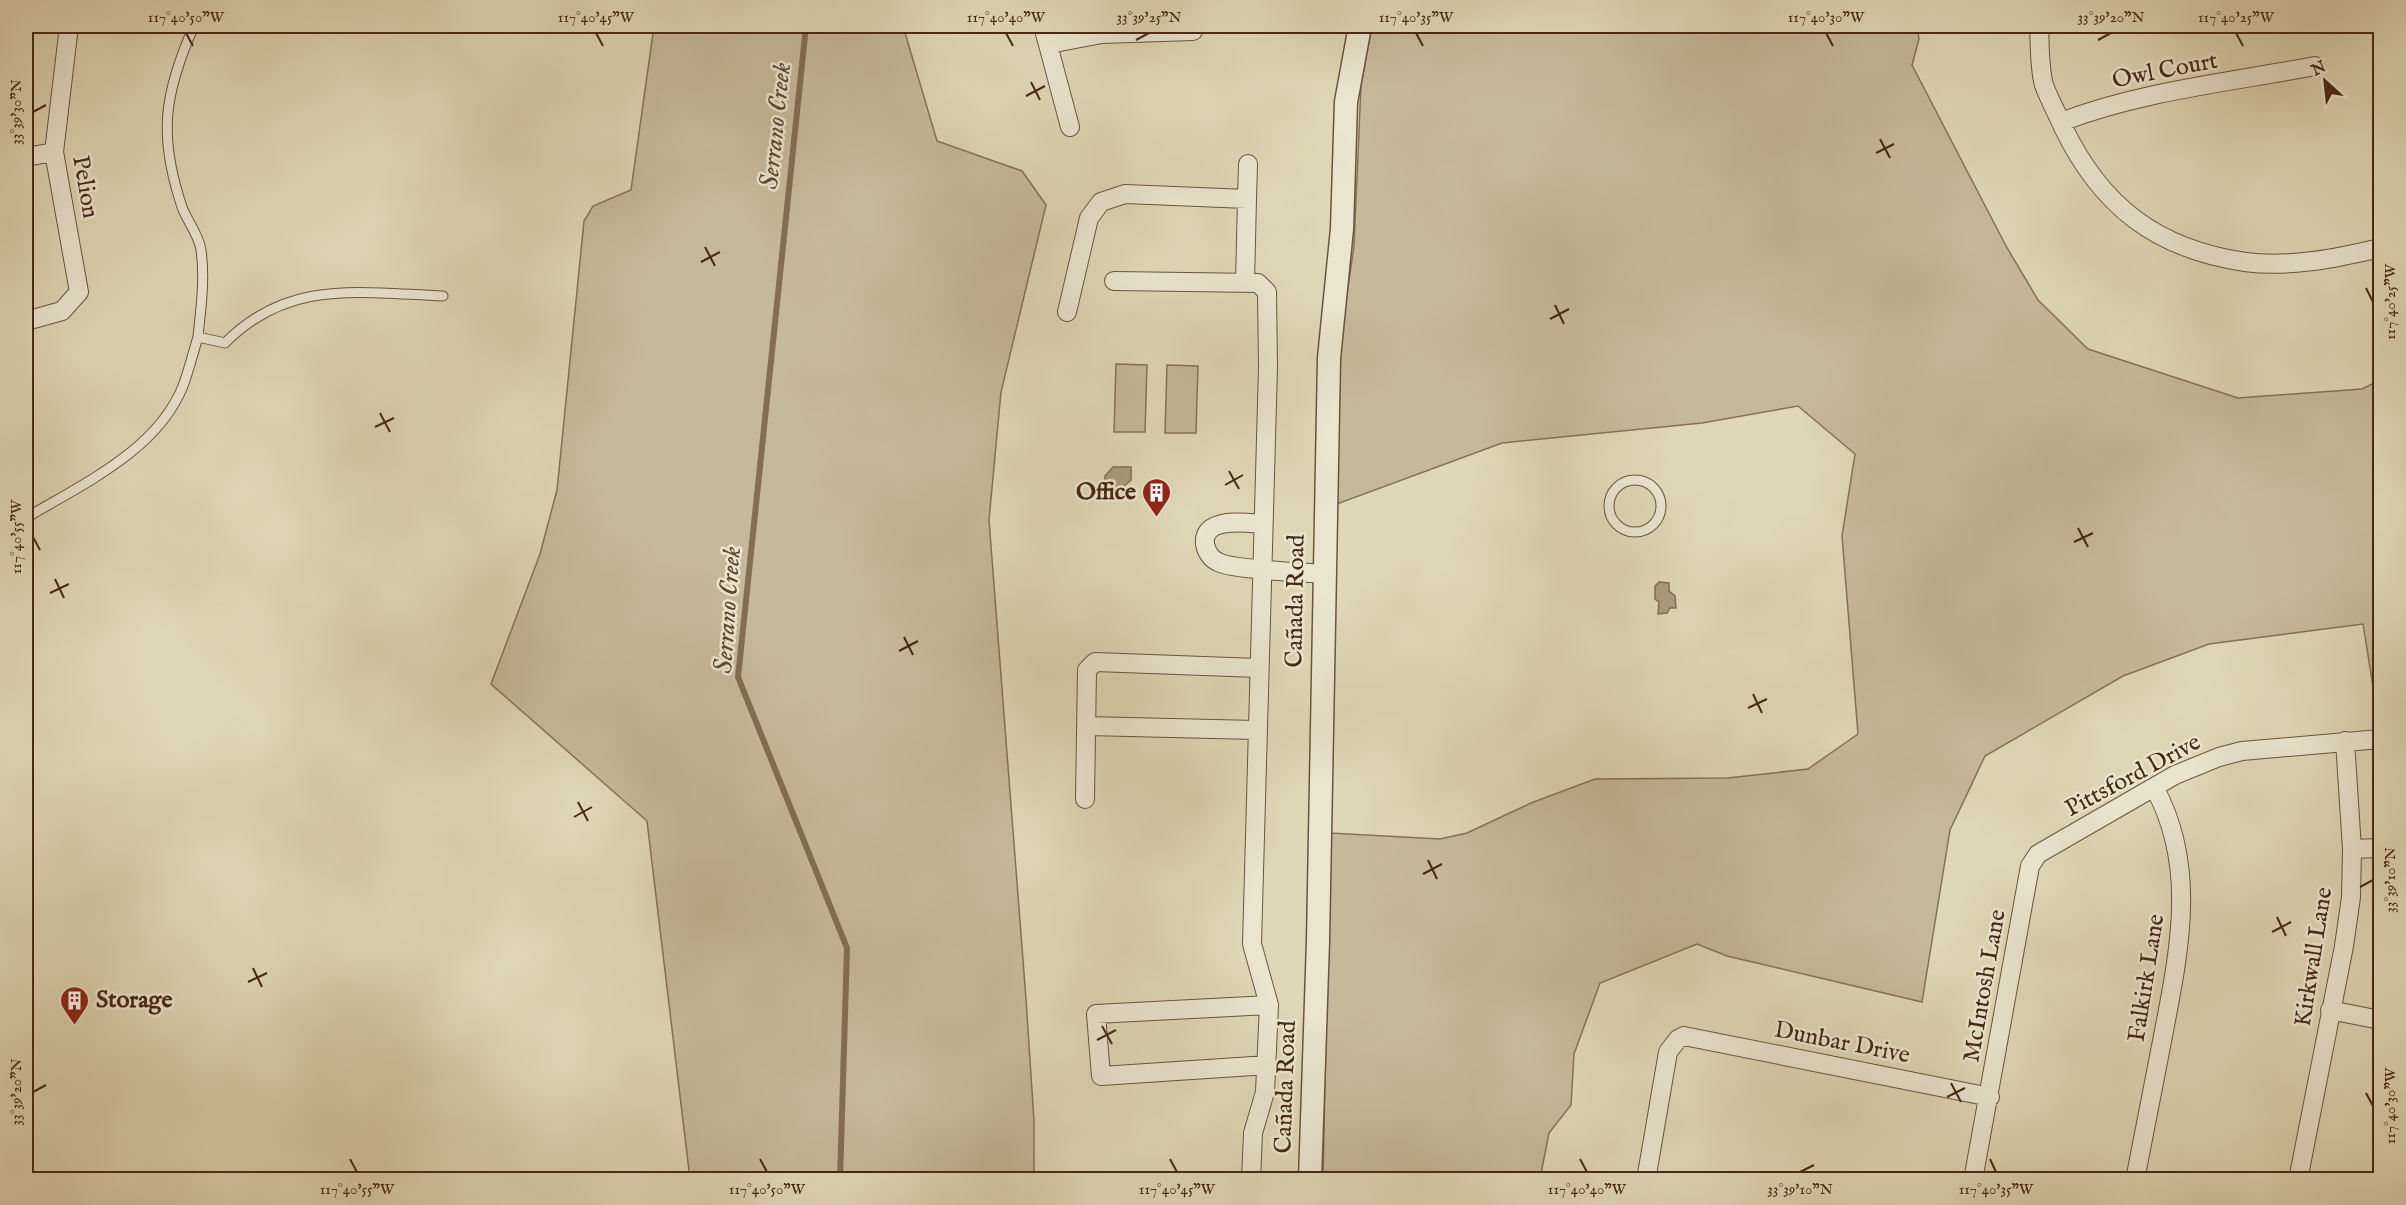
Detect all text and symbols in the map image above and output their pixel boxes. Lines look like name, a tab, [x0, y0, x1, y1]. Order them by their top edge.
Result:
text: 117°40'50"W	[148, 8, 225, 27]
text: 117°40'45"W	[558, 8, 635, 27]
text: 117°40'40"W	[967, 8, 1046, 27]
text: 33°39'25"N	[1116, 8, 1182, 27]
text: 117°40'35"W	[1379, 8, 1454, 27]
text: 117°40'30"W	[1788, 8, 1865, 27]
text: 33°39'20"N	[2077, 8, 2145, 27]
text: 117°40'25"W	[2198, 8, 2275, 27]
street label: Owl Court	[2110, 46, 2220, 96]
north arrow	[2295, 51, 2355, 111]
text: N	[2307, 57, 2330, 82]
water label: Serrano Creek	[753, 60, 799, 191]
text: 33°39'30"N	[7, 79, 26, 145]
street label: Pelion	[64, 153, 106, 221]
text: 117°40'25"W	[2381, 263, 2400, 340]
building icon: Office	[1141, 476, 1173, 518]
place label: Office	[1076, 477, 1136, 508]
text: 117°40'55"W	[7, 499, 26, 574]
street label: Cañada Road	[1279, 534, 1313, 668]
water label: Serrano Creek	[707, 545, 749, 675]
street label: Pittsford Drive	[2060, 727, 2206, 825]
text: 33°39'10"N	[2381, 847, 2400, 913]
street label: Kirkwall Lane	[2288, 885, 2340, 1029]
street label: McIntosh Lane	[1956, 907, 2014, 1065]
street label: Falkirk Lane	[2122, 912, 2172, 1044]
building icon: Storage	[59, 984, 91, 1026]
place label: Storage	[96, 985, 173, 1016]
street label: Dunbar Drive	[1772, 1015, 1912, 1071]
street label: Cañada Road	[1268, 1020, 1304, 1154]
text: 33°39'20"N	[7, 1058, 26, 1126]
text: 117°40'30"W	[2381, 1067, 2400, 1144]
text: 117°40'55"W	[320, 1180, 395, 1199]
text: 117°40'50"W	[729, 1180, 806, 1199]
text: 117°40'45"W	[1139, 1180, 1216, 1199]
text: 117°40'40"W	[1548, 1180, 1627, 1199]
text: 33°39'10"N	[1767, 1180, 1833, 1199]
text: 117°40'35"W	[1959, 1180, 2034, 1199]

